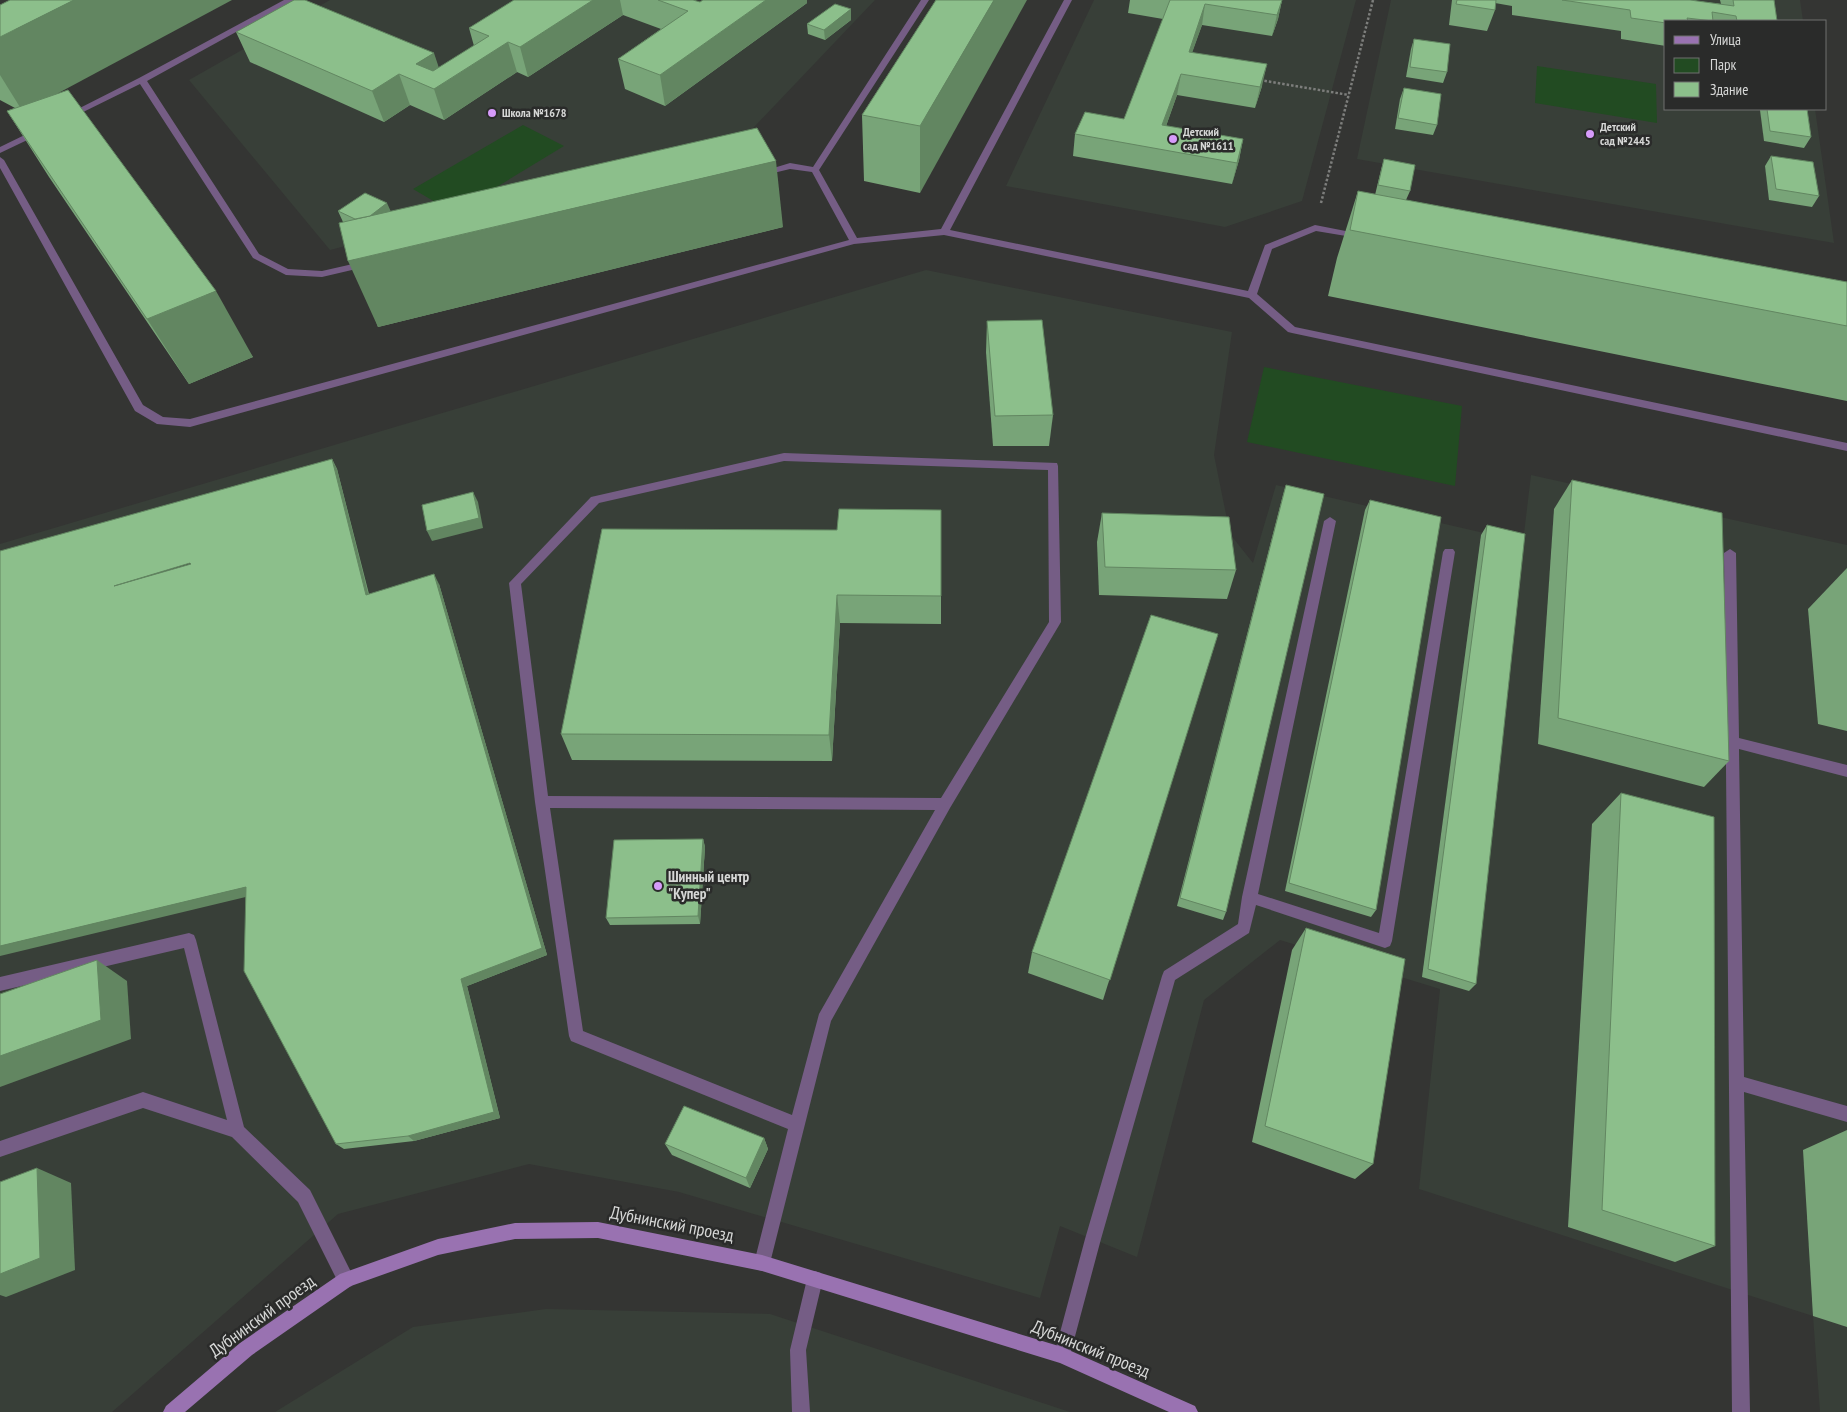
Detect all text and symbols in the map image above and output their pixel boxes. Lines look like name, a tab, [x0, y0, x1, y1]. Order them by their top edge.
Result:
legend	[1664, 20, 1827, 110]
text: Улица	[1710, 30, 1741, 49]
text: Парк	[1710, 55, 1736, 74]
text: Здание	[1710, 80, 1748, 99]
place label: Школа №1678	[502, 105, 567, 120]
marker: Школа №1678	[486, 107, 498, 119]
place label: Детский сад №2445	[1600, 119, 1651, 148]
place label: Детский сад №1611	[1183, 124, 1234, 153]
marker: Детский сад №2445	[1584, 128, 1596, 140]
marker: Детский сад №1611	[1167, 133, 1179, 145]
place label: Шинный центр "Купер"	[668, 867, 750, 903]
marker: Шинный центр "Купер"	[652, 880, 664, 892]
street label: Дубнинский проезд	[608, 1200, 736, 1247]
street label: Дубнинский проезд	[204, 1269, 319, 1362]
street label: Дубнинский проезд	[1029, 1314, 1154, 1383]

